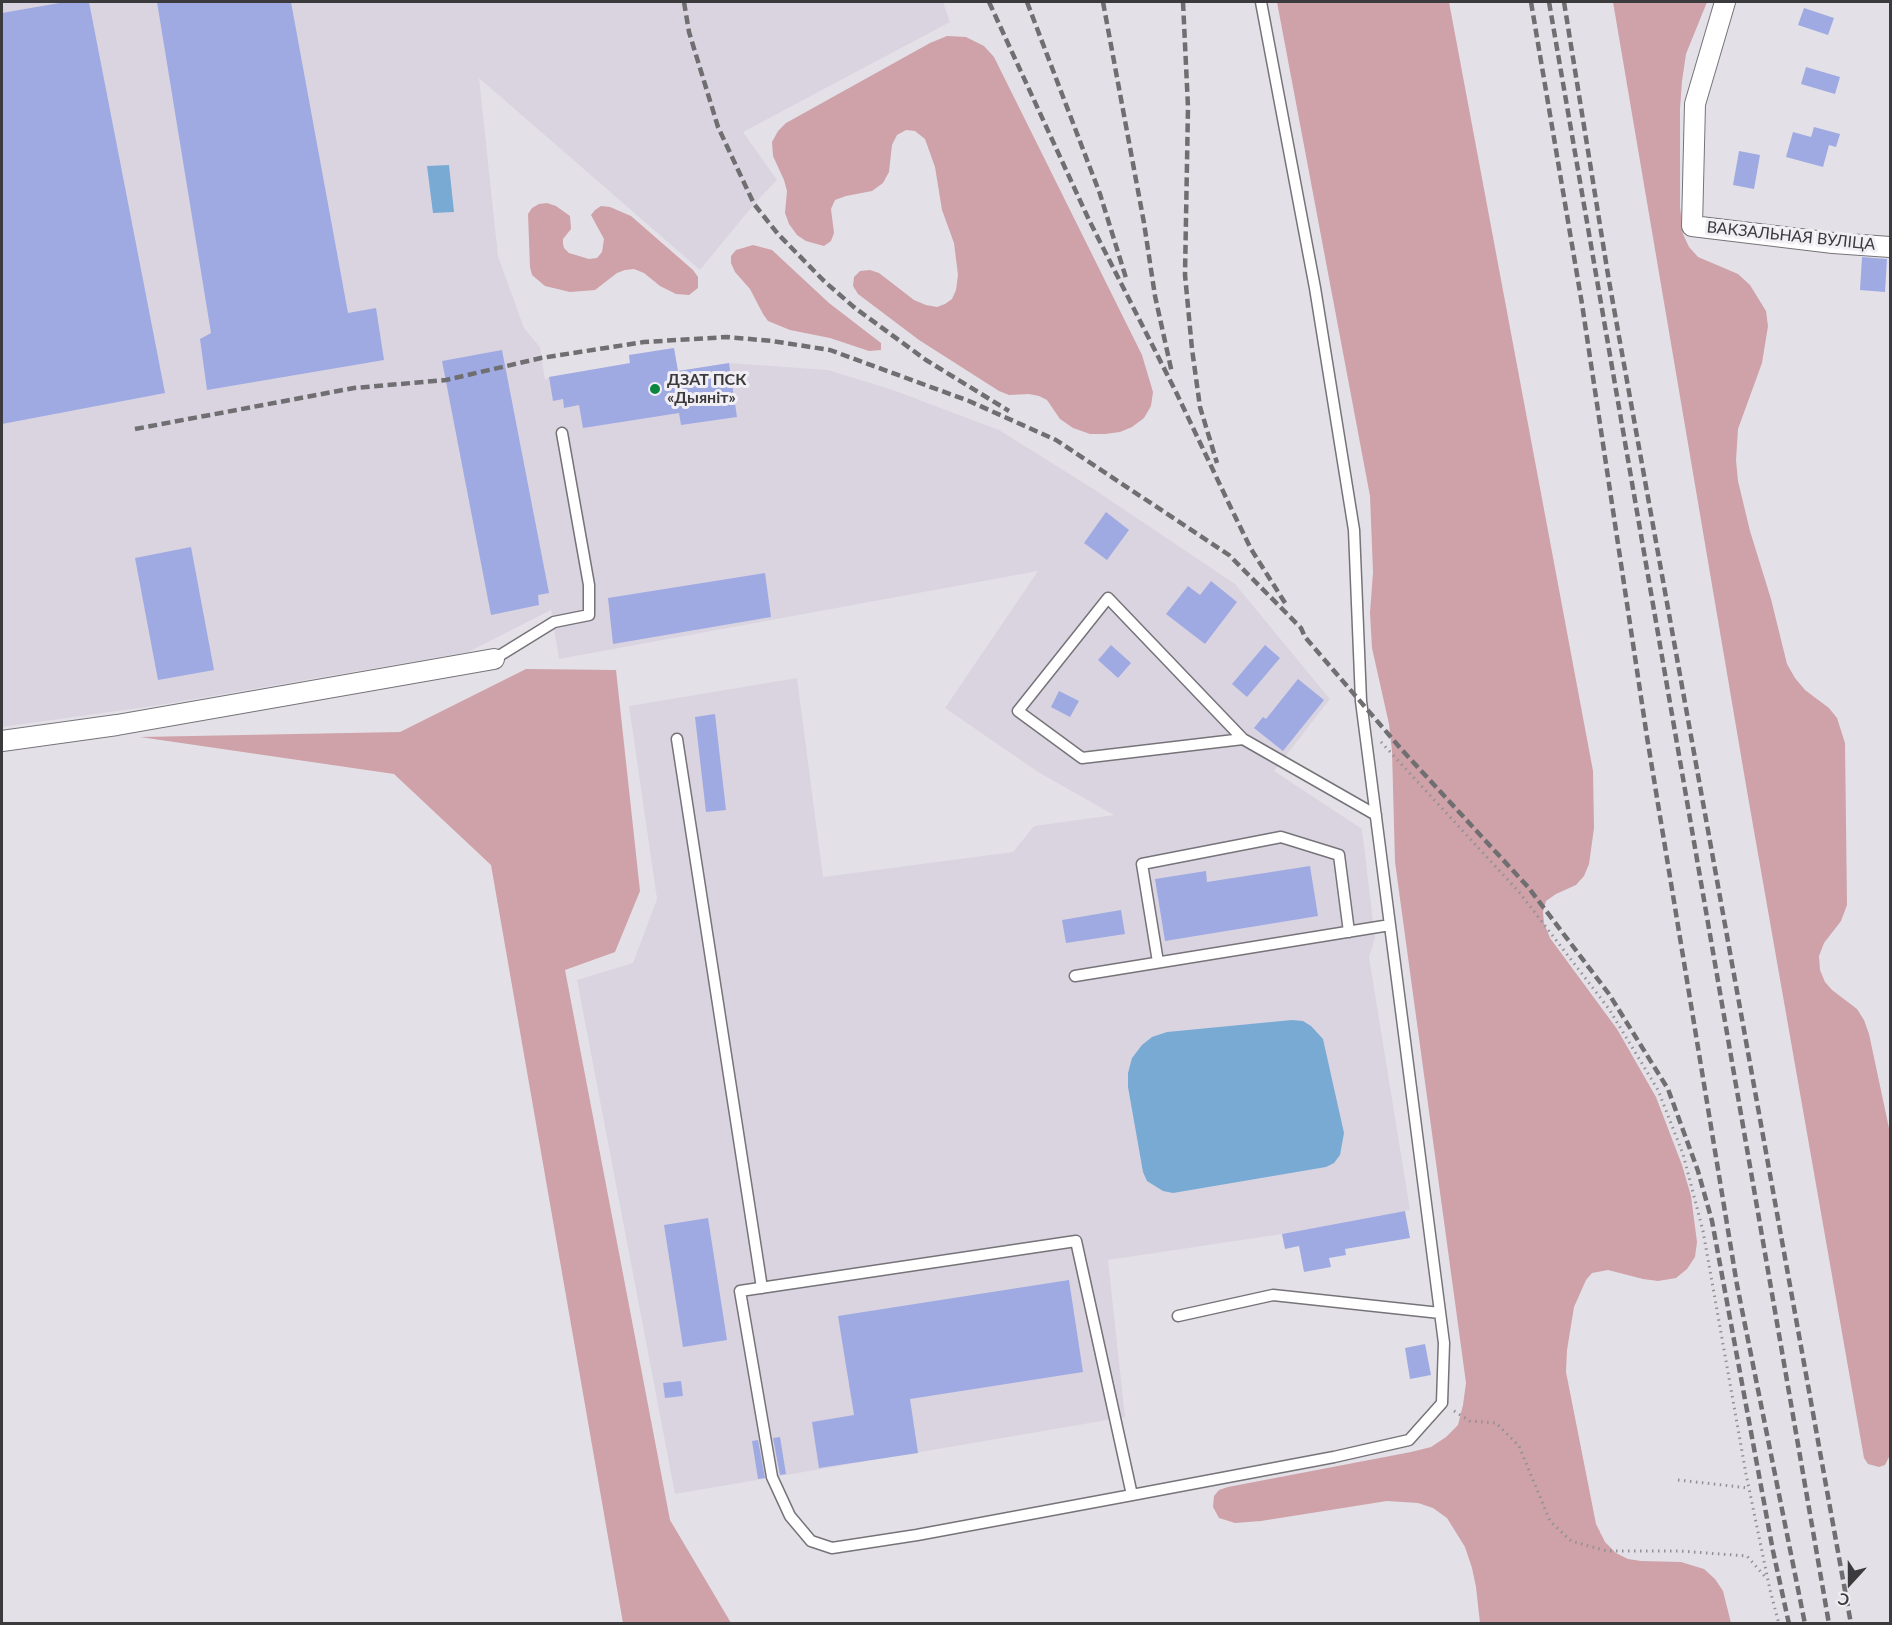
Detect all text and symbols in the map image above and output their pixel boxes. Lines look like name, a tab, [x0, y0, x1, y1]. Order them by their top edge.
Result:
street label: ВАКЗАЛЬНАЯ ВУЛІЦА	[1706, 218, 1876, 254]
place label: ДЗАТ ПСК «Дыяніт»	[667, 370, 746, 408]
marker: ДЗАТ ПСК «Дыяніт»	[648, 382, 662, 396]
north arrow	[1820, 1553, 1880, 1613]
text: С	[1835, 1590, 1852, 1611]

